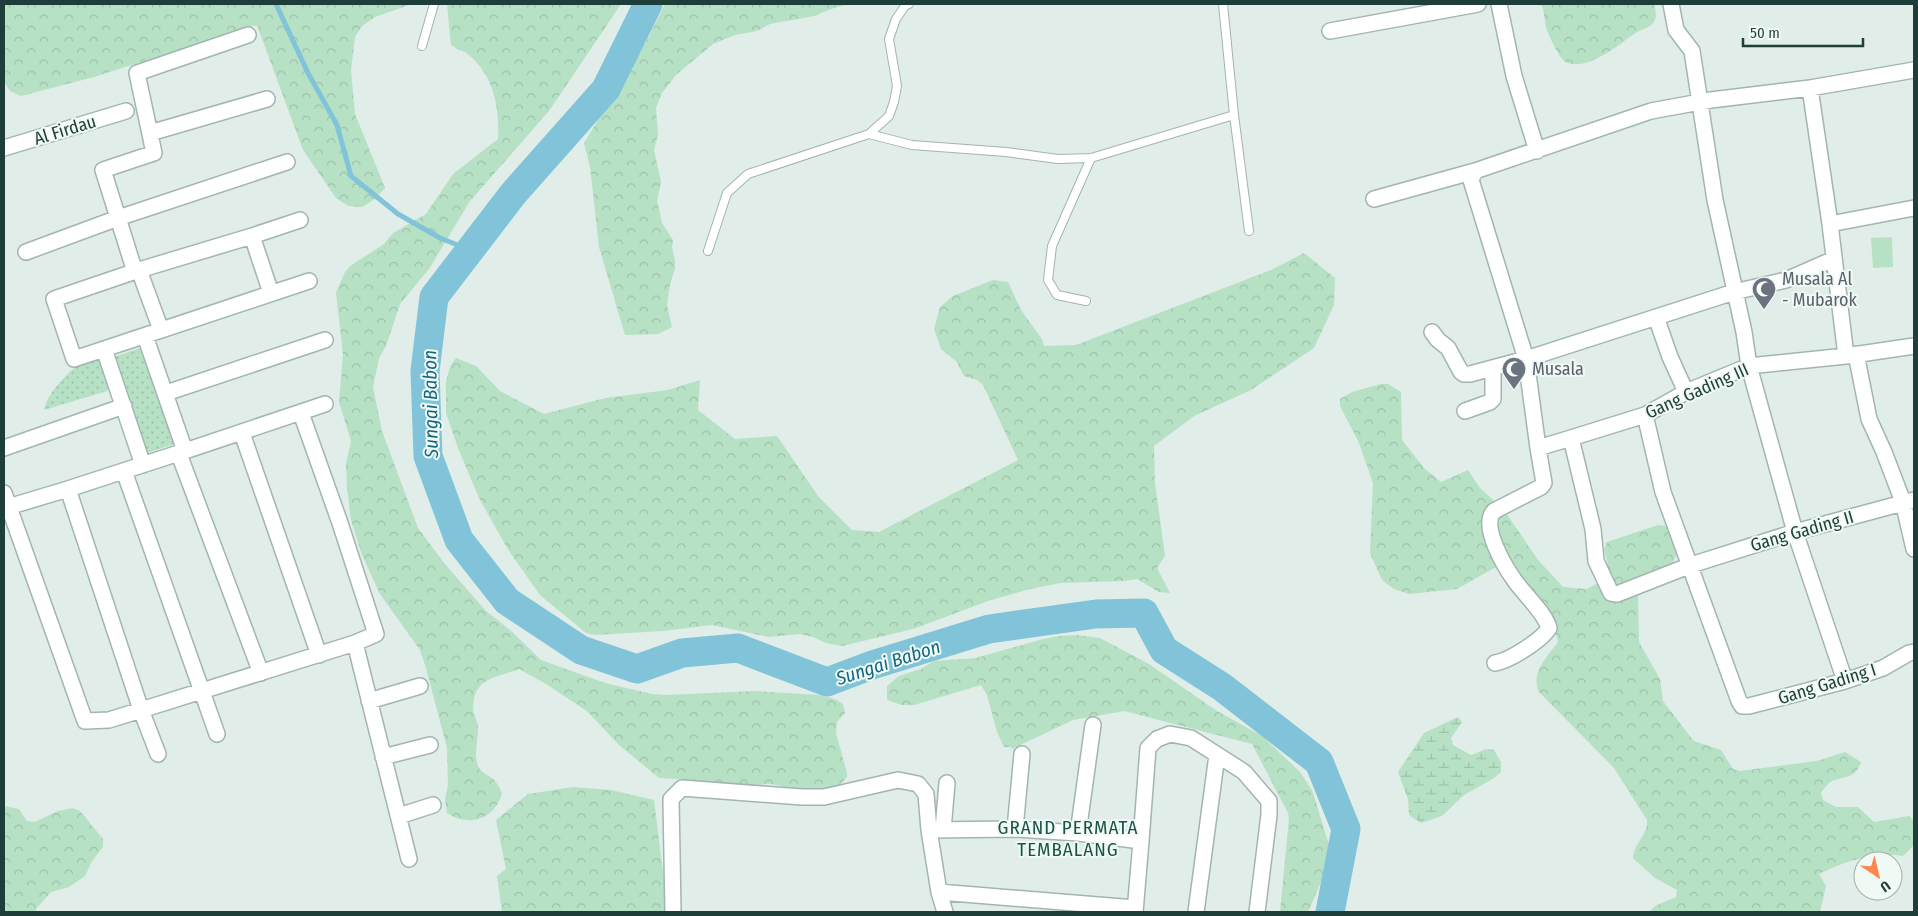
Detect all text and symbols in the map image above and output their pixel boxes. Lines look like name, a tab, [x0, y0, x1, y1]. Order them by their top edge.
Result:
scale bar	[1743, 15, 1863, 47]
text: 50 m	[1750, 24, 1780, 42]
street label: Al Firdau	[31, 110, 99, 150]
place label: Musala Al - Mubarok	[1782, 268, 1858, 311]
mosque icon: Musala Al - Mubarok	[1751, 276, 1777, 310]
water label: Sungai Babon	[418, 350, 443, 459]
mosque icon: Musala	[1501, 356, 1527, 390]
place label: Musala	[1532, 358, 1584, 380]
street label: Gang Gading III	[1642, 358, 1752, 424]
street label: Gang Gading II	[1748, 506, 1856, 556]
water label: Sungai Babon	[832, 635, 943, 690]
street label: Gang Gading I	[1775, 659, 1879, 709]
district label: GRAND PERMATA TEMBALANG	[998, 816, 1138, 861]
north arrow	[1853, 851, 1903, 901]
text: U	[1877, 877, 1893, 896]

